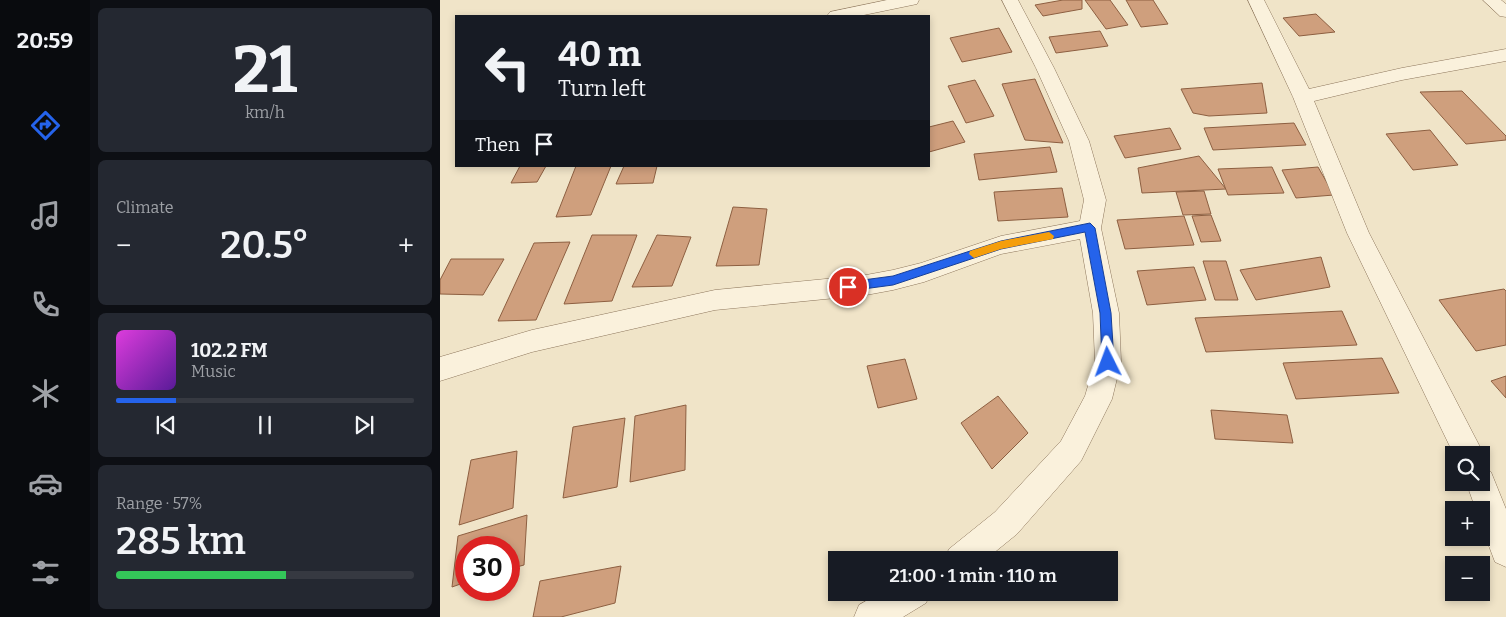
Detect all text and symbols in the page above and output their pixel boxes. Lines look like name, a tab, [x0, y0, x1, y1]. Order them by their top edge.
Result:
text: 20:59	[17, 27, 73, 54]
text: 21	[233, 31, 297, 109]
text: 40 m	[558, 33, 641, 75]
icon: left	[475, 35, 540, 100]
text: Turn left	[558, 75, 646, 102]
text: km/h	[245, 103, 285, 122]
icon: directions	[28, 108, 63, 143]
icon: arrive	[530, 130, 558, 158]
text: Then	[475, 133, 520, 156]
icon: music	[28, 198, 63, 233]
text: Climate	[116, 198, 174, 217]
text: 20.5°	[220, 222, 309, 268]
text: −	[116, 229, 131, 262]
text: +	[398, 229, 414, 262]
pin	[827, 266, 869, 308]
icon: arrive	[834, 273, 862, 301]
icon: phone	[28, 287, 63, 322]
position arrow	[1081, 335, 1133, 387]
text: 102.2 FM	[191, 339, 267, 362]
text: Music	[191, 362, 236, 381]
icon: climate	[28, 376, 63, 411]
icon: previous	[152, 411, 180, 439]
icon: pause	[251, 411, 279, 439]
icon: next	[350, 411, 378, 439]
map controls	[1445, 446, 1490, 601]
button: search	[1445, 446, 1490, 491]
icon: car	[28, 466, 63, 501]
text: Range · 57%	[116, 494, 202, 513]
button: +	[1445, 501, 1490, 546]
text: 285 km	[116, 518, 246, 564]
speed limit sign: 30	[455, 536, 520, 601]
icon: filters	[28, 555, 63, 590]
button: −	[1445, 556, 1490, 601]
text: 21:00 · 1 min · 110 m	[889, 564, 1057, 587]

